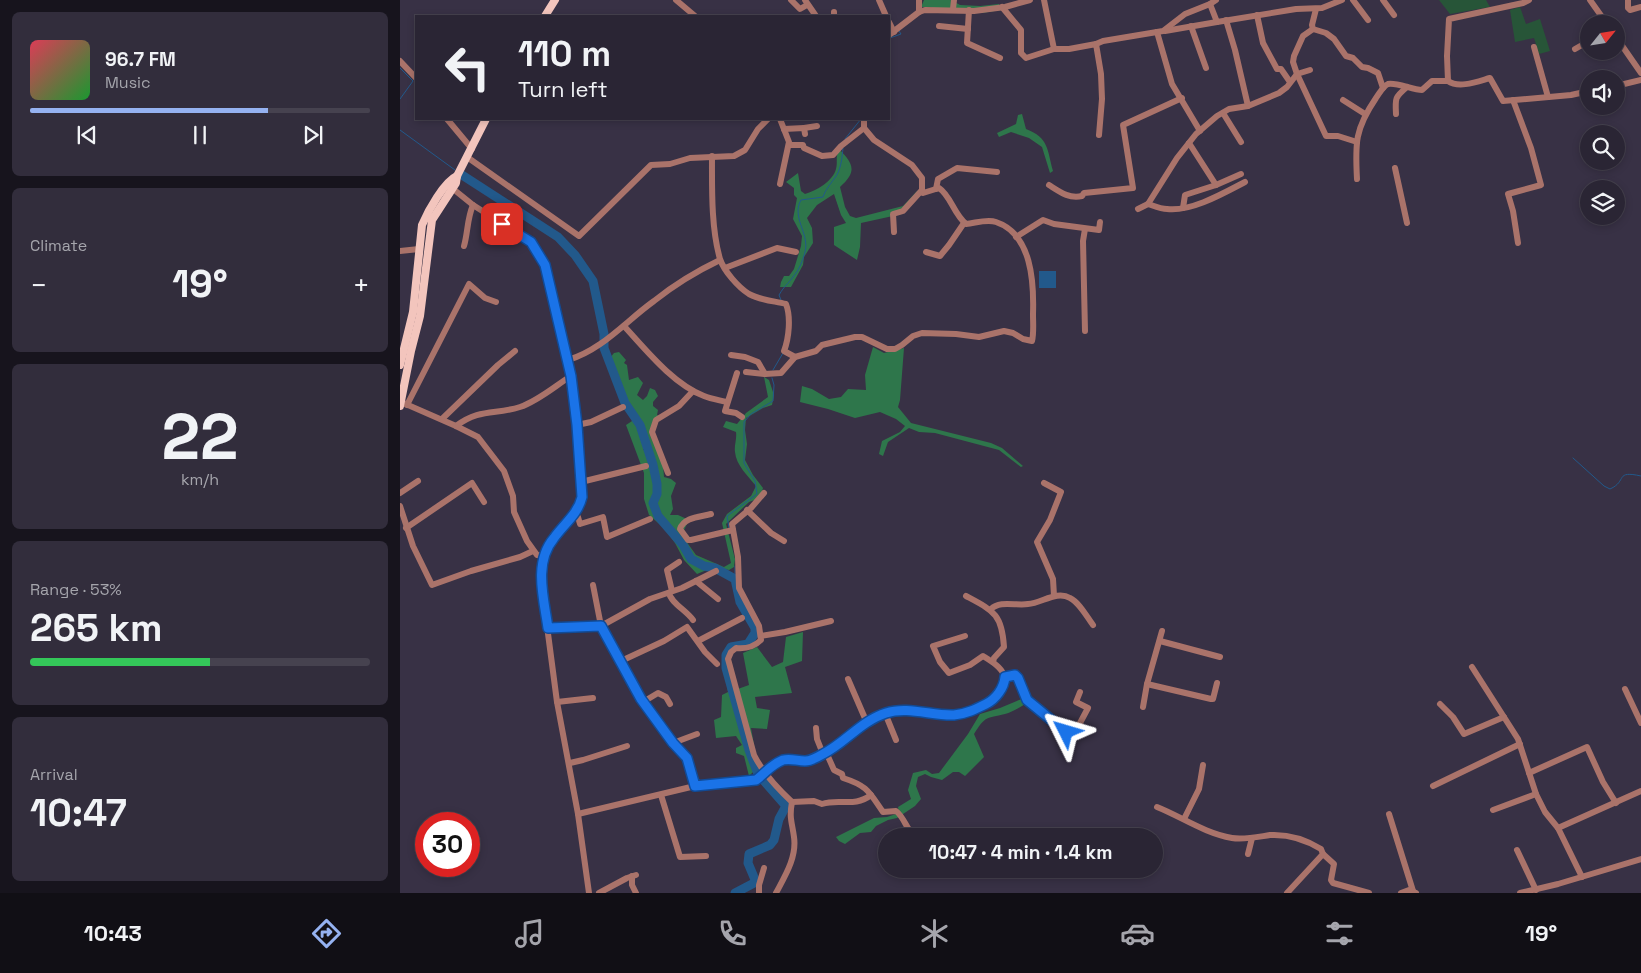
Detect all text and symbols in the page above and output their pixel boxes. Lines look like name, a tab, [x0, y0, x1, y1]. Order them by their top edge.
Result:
north arrow	[1580, 15, 1625, 60]
map controls	[1580, 15, 1625, 225]
text: 110 m	[518, 32, 611, 76]
icon: left	[435, 35, 500, 100]
text: 96.7 FM	[105, 47, 176, 72]
button: sound	[1580, 70, 1625, 115]
text: Music	[105, 72, 151, 93]
text: Turn left	[518, 75, 608, 103]
icon: previous	[73, 121, 101, 149]
icon: pause	[186, 121, 214, 149]
icon: next	[299, 121, 327, 149]
button: search	[1580, 125, 1625, 170]
button: layers	[1580, 180, 1625, 225]
pin	[481, 203, 523, 245]
icon: arrive	[488, 210, 516, 238]
text: Climate	[30, 235, 87, 256]
text: 19°	[172, 260, 228, 308]
text: −	[30, 267, 47, 303]
text: +	[353, 267, 370, 303]
text: 22	[161, 395, 239, 478]
text: km/h	[181, 469, 219, 490]
text: Range · 53%	[30, 579, 122, 600]
text: 265 km	[30, 604, 162, 652]
position arrow	[1039, 705, 1091, 757]
text: Arrival	[30, 764, 78, 785]
text: 10:47	[30, 789, 127, 837]
speed limit sign: 30	[415, 812, 480, 877]
text: 10:47 · 4 min · 1.4 km	[929, 840, 1112, 865]
icon: directions	[309, 916, 344, 951]
icon: music	[512, 916, 547, 951]
icon: phone	[715, 916, 750, 951]
icon: climate	[917, 916, 952, 951]
icon: car	[1120, 916, 1155, 951]
icon: filters	[1322, 916, 1357, 951]
text: 10:43	[84, 919, 142, 947]
text: 19°	[1525, 919, 1557, 947]

